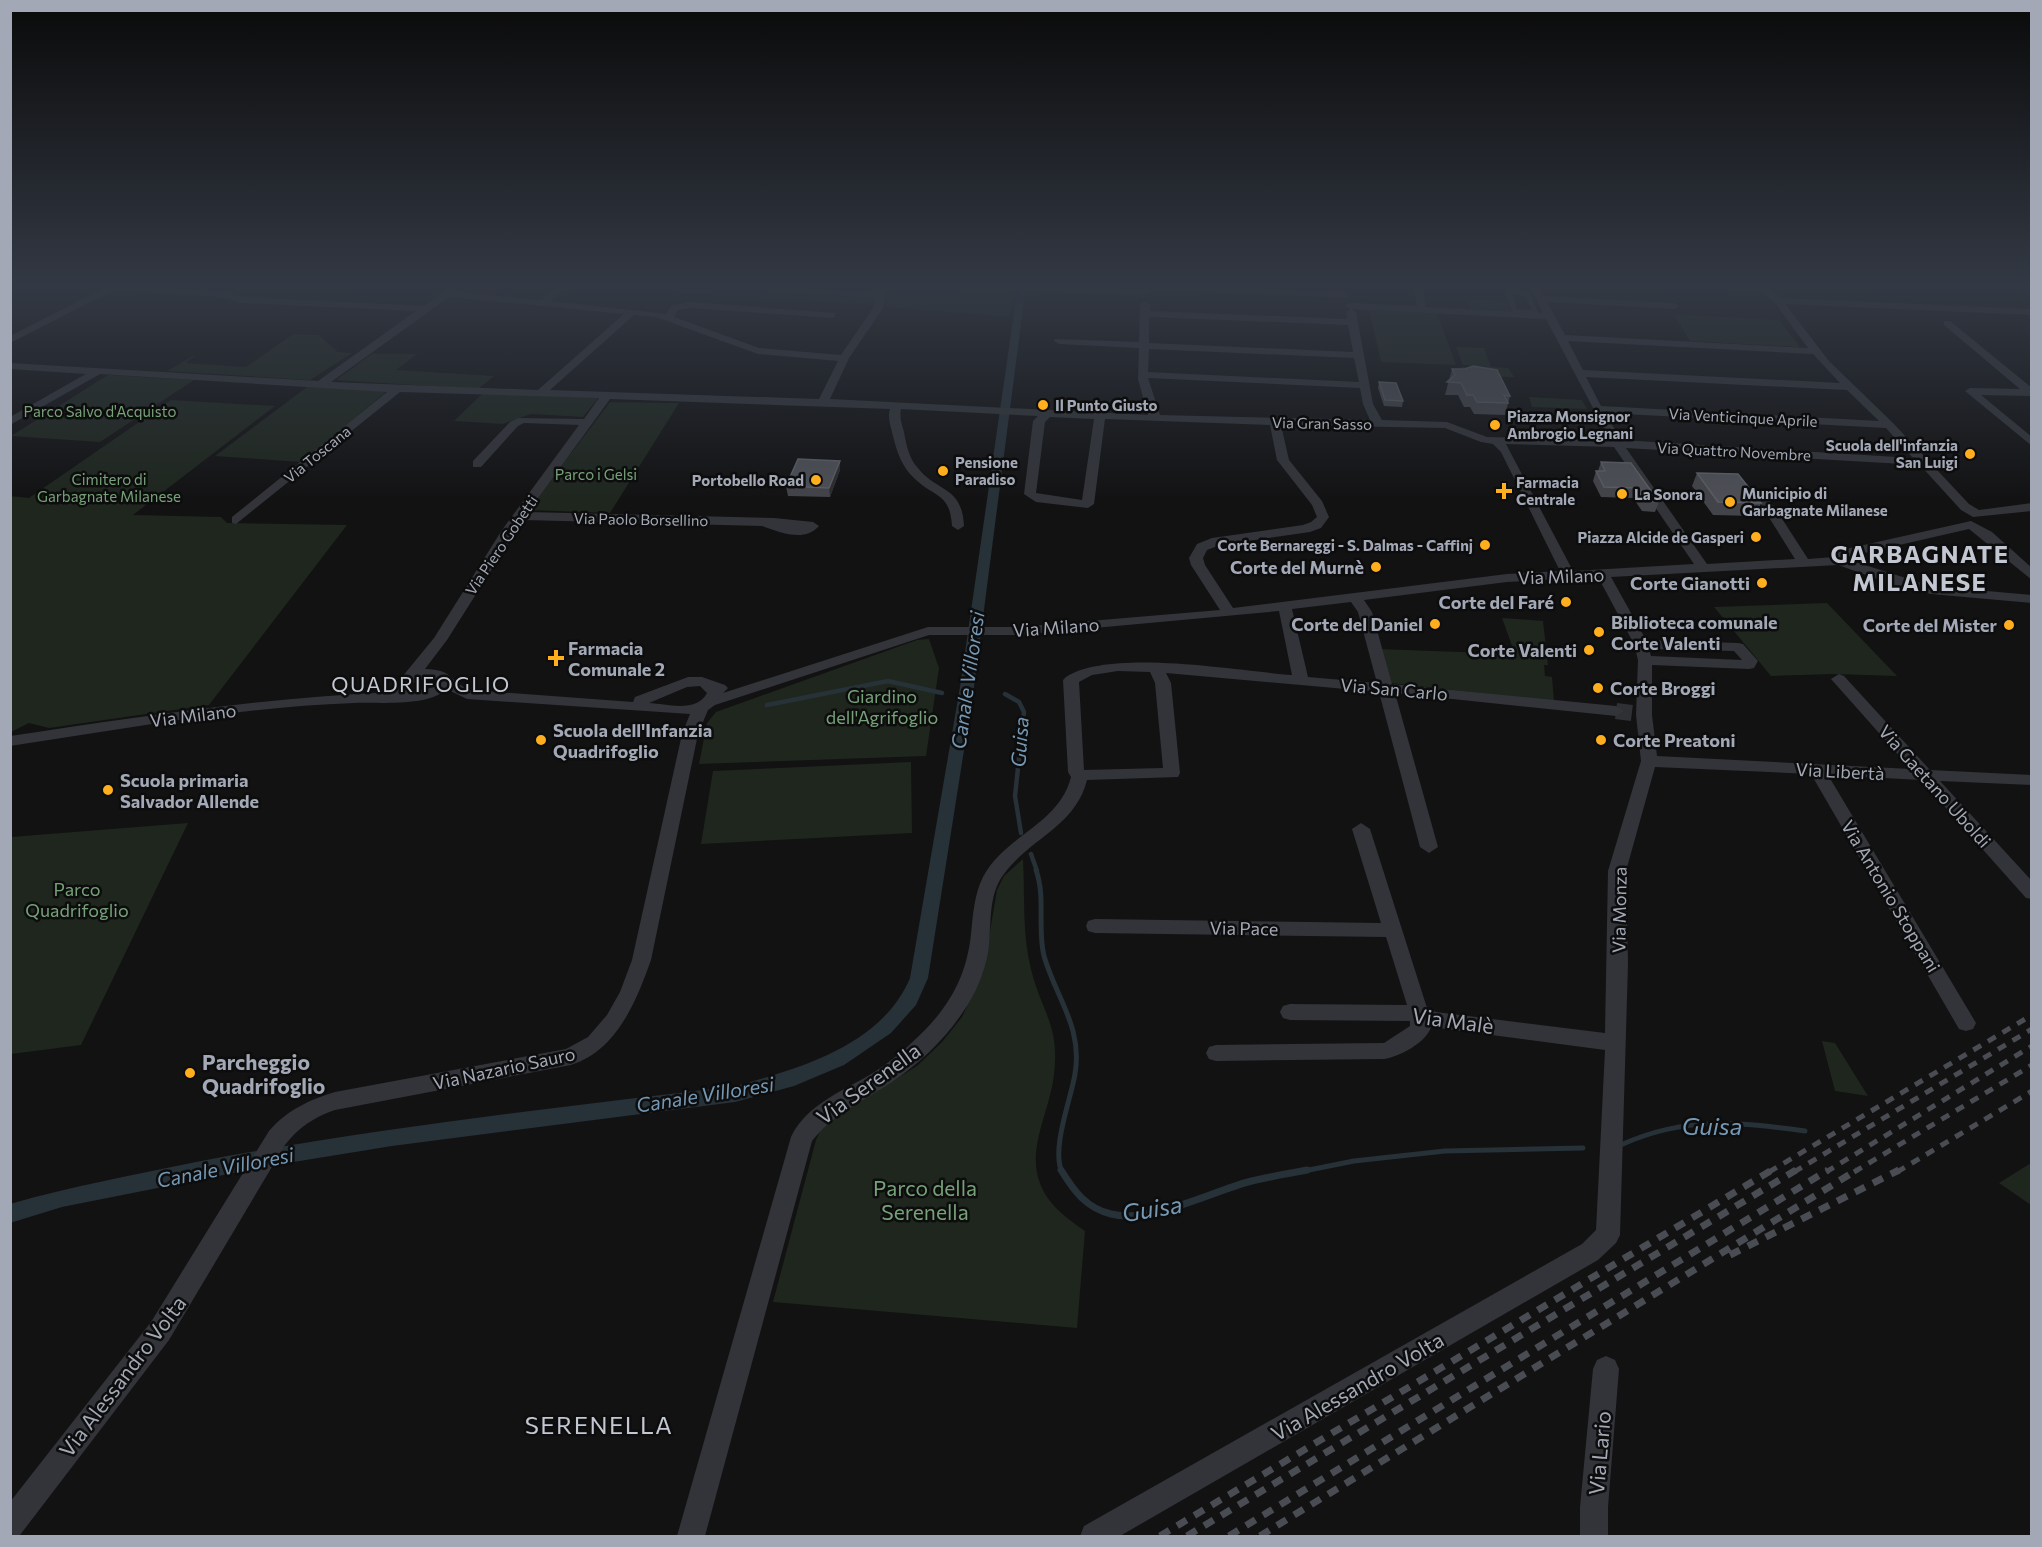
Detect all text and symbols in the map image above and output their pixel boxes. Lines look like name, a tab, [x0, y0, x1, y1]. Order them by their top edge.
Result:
place label: Il Punto Giusto	[1055, 396, 1158, 414]
marker: Il Punto Giusto	[1036, 398, 1050, 412]
park label: Parco Salvo d'Acquisto	[23, 402, 177, 420]
street label: Via Venticinque Aprile	[1668, 404, 1818, 430]
place label: Piazza Monsignor Ambrogio Legnani	[1507, 407, 1633, 442]
street label: Via Gran Sasso	[1272, 413, 1372, 433]
marker: Piazza Monsignor Ambrogio Legnani	[1488, 418, 1502, 432]
street label: Via Toscana	[280, 422, 354, 486]
place label: Scuola dell'infanzia San Luigi	[1826, 436, 1958, 471]
street label: Via Quattro Novembre	[1657, 438, 1812, 464]
marker: Scuola dell'infanzia San Luigi	[1963, 447, 1977, 461]
place label: Pensione Paradiso	[955, 453, 1018, 488]
marker: Pensione Paradiso	[936, 464, 950, 478]
park label: Parco i Gelsi	[555, 465, 637, 483]
park label: Cimitero di Garbagnate Milanese	[37, 470, 181, 505]
place label: Portobello Road	[692, 471, 804, 489]
marker: Portobello Road	[809, 473, 823, 487]
place label: Farmacia Centrale	[1516, 473, 1579, 508]
marker: Farmacia Centrale	[1497, 484, 1511, 498]
place label: Municipio di Garbagnate Milanese	[1742, 484, 1888, 519]
place label: La Sonora	[1634, 485, 1703, 503]
marker: La Sonora	[1615, 487, 1629, 501]
street label: Via Piero Gobetti	[461, 492, 541, 598]
marker: Municipio di Garbagnate Milanese	[1723, 495, 1737, 509]
street label: Via Paolo Borsellino	[573, 509, 709, 529]
place label: Piazza Alcide de Gasperi	[1578, 528, 1744, 546]
marker: Piazza Alcide de Gasperi	[1749, 530, 1763, 544]
place label: Corte Bernareggi - S. Dalmas - Caffinj	[1217, 536, 1473, 554]
marker: Corte Bernareggi - S. Dalmas - Caffinj	[1478, 538, 1492, 552]
district label: GARBAGNATE MILANESE	[1830, 539, 2010, 596]
place label: Corte del Murnè	[1230, 556, 1364, 578]
marker: Corte del Murnè	[1369, 560, 1383, 574]
street label: Via Milano	[1517, 563, 1605, 589]
place label: Corte Gianotti	[1630, 572, 1750, 594]
marker: Corte Gianotti	[1755, 576, 1769, 590]
place label: Corte del Faré	[1439, 591, 1554, 613]
marker: Corte del Faré	[1559, 595, 1573, 609]
water label: Canale Villoresi	[945, 609, 989, 750]
place label: Biblioteca comunale Corte Valenti	[1611, 611, 1778, 654]
street label: Via Milano	[1012, 613, 1100, 641]
place label: Corte del Daniel	[1291, 613, 1423, 635]
place label: Corte del Mister	[1863, 614, 1998, 636]
marker: Corte del Daniel	[1428, 617, 1442, 631]
marker: Corte del Mister	[2002, 618, 2016, 632]
marker: Biblioteca comunale Corte Valenti	[1592, 625, 1606, 639]
place label: Farmacia Comunale 2	[568, 637, 665, 680]
place label: Corte Valenti	[1467, 639, 1577, 661]
marker: Corte Valenti	[1582, 643, 1596, 657]
marker: Farmacia Comunale 2	[549, 651, 563, 665]
district label: QUADRIFOGLIO	[331, 671, 511, 696]
street label: Via San Carlo	[1339, 673, 1449, 705]
place label: Corte Broggi	[1610, 677, 1716, 699]
marker: Corte Broggi	[1591, 681, 1605, 695]
park label: Giardino dell'Agrifoglio	[826, 685, 938, 728]
street label: Via Milano	[149, 699, 237, 731]
water label: Guisa	[1005, 716, 1033, 768]
place label: Scuola dell'Infanzia Quadrifoglio	[553, 719, 712, 762]
street label: Via Gaetano Uboldi	[1874, 720, 1996, 852]
place label: Corte Preatoni	[1613, 729, 1735, 751]
marker: Scuola dell'Infanzia Quadrifoglio	[534, 733, 548, 747]
marker: Corte Preatoni	[1594, 733, 1608, 747]
street label: Via Libertà	[1795, 758, 1885, 784]
place label: Scuola primaria Salvador Allende	[120, 769, 259, 812]
marker: Scuola primaria Salvador Allende	[101, 783, 115, 797]
street label: Via Antonio Stoppani	[1837, 816, 1945, 976]
street label: Via Monza	[1607, 867, 1631, 953]
park label: Parco Quadrifoglio	[25, 878, 129, 921]
street label: Via Pace	[1209, 916, 1279, 940]
street label: Via Malè	[1411, 1002, 1495, 1038]
street label: Via Serenella	[811, 1037, 925, 1129]
street label: Via Nazario Sauro	[431, 1042, 577, 1094]
place label: Parcheggio Quadrifoglio	[202, 1049, 325, 1098]
marker: Parcheggio Quadrifoglio	[183, 1066, 197, 1080]
water label: Canale Villoresi	[634, 1071, 776, 1117]
water label: Guisa	[1682, 1111, 1742, 1140]
water label: Canale Villoresi	[155, 1142, 296, 1192]
park label: Parco della Serenella	[873, 1175, 977, 1224]
water label: Guisa	[1120, 1189, 1184, 1227]
street label: Via Alessandro Volta	[53, 1291, 191, 1461]
street label: Via Alessandro Volta	[1266, 1326, 1448, 1446]
district label: SERENELLA	[525, 1410, 673, 1439]
street label: Via Lario	[1583, 1410, 1615, 1496]

